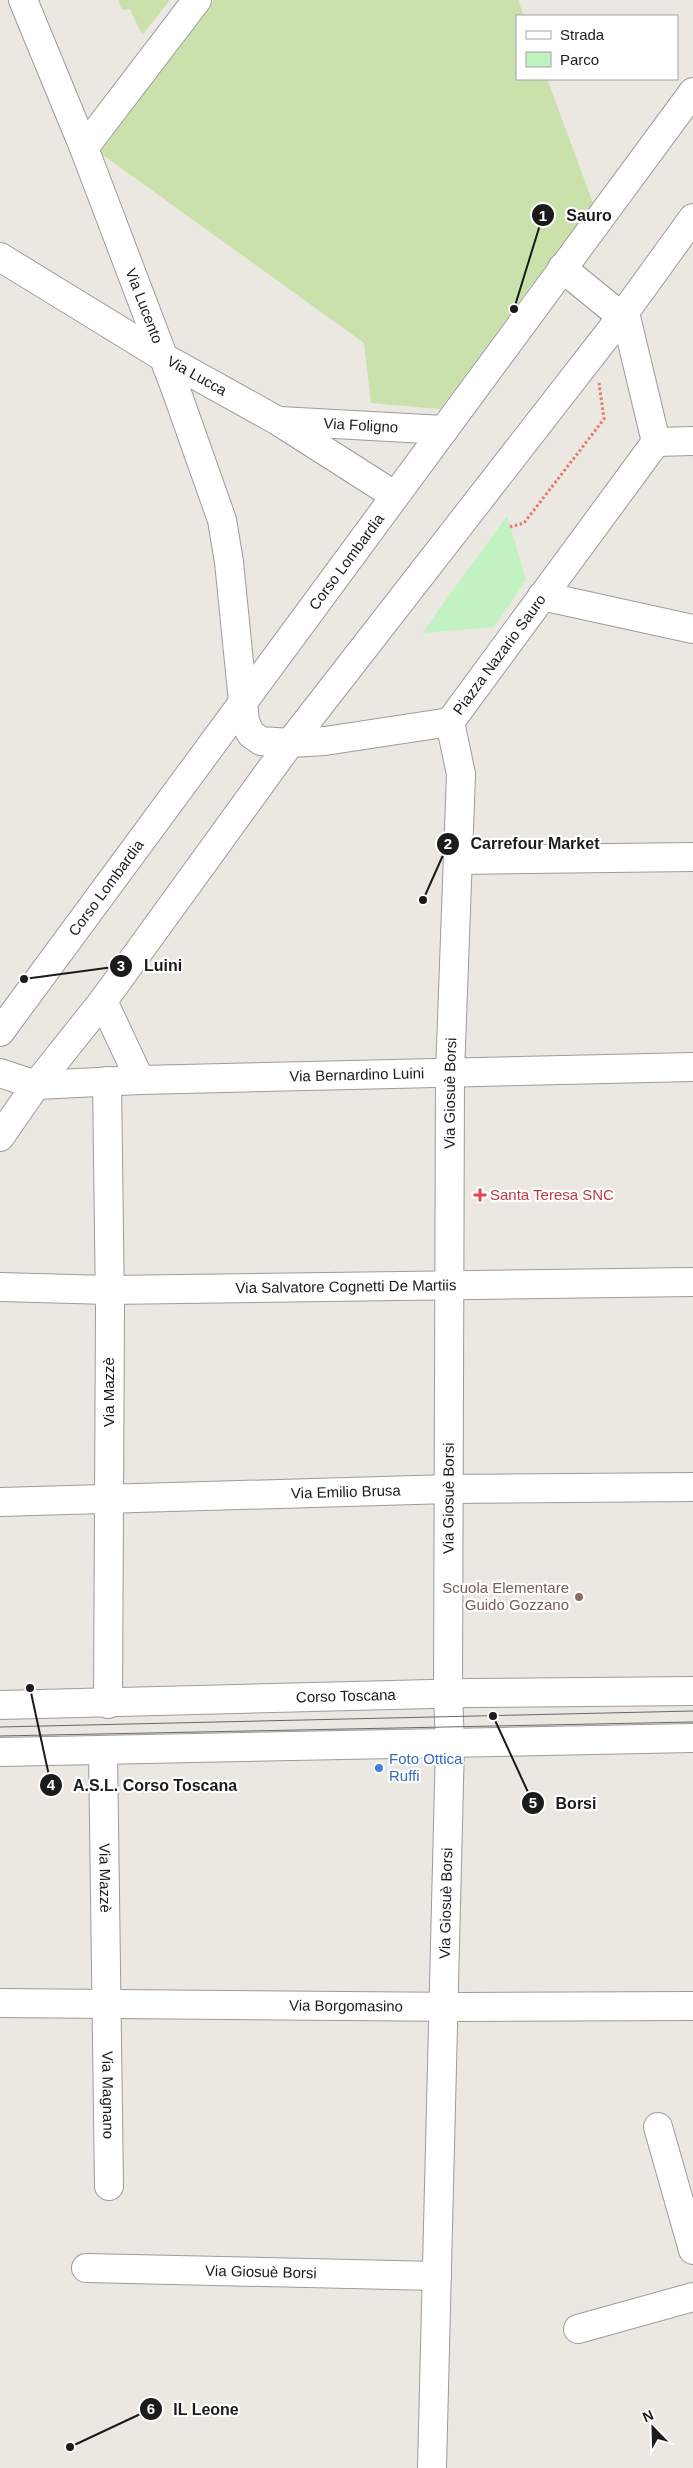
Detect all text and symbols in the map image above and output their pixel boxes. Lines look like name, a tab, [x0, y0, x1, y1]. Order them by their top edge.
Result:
legend	[516, 15, 678, 80]
text: Strada	[560, 26, 605, 43]
text: Parco	[560, 51, 599, 68]
callout: Sauro	[531, 200, 621, 231]
text: 1	[539, 207, 547, 224]
text: Sauro	[566, 207, 612, 224]
street label: Via Lucento	[123, 266, 166, 346]
street label: Via Lucca	[164, 352, 230, 399]
street label: Via Foligno	[323, 414, 399, 435]
street label: Corso Lombardia	[305, 510, 388, 613]
street label: Piazza Nazario Sauro	[449, 591, 549, 718]
callout: Carrefour Market	[436, 828, 610, 859]
text: 2	[444, 835, 452, 852]
text: Carrefour Market	[471, 835, 600, 852]
street label: Corso Lombardia	[65, 836, 147, 939]
callout: Luini	[108, 950, 192, 981]
text: 3	[117, 957, 125, 974]
text: Luini	[144, 957, 182, 974]
street label: Via Giosuè Borsi	[441, 1037, 459, 1149]
street label: Via Bernardino Luini	[289, 1064, 424, 1084]
place label: Santa Teresa SNC	[490, 1186, 614, 1203]
marker: Santa Teresa SNC	[474, 1189, 486, 1201]
street label: Via Salvatore Cognetti De Martiis	[235, 1276, 456, 1296]
street label: Via Mazzè	[100, 1357, 117, 1427]
street label: Via Giosuè Borsi	[439, 1442, 457, 1554]
street label: Via Emilio Brusa	[291, 1481, 402, 1502]
place label: Scuola Elementare Guido Gozzano	[442, 1579, 569, 1613]
marker: Scuola Elementare Guido Gozzano	[573, 1591, 585, 1603]
street label: Corso Toscana	[296, 1686, 397, 1705]
place label: Foto Ottica Ruffi	[389, 1750, 463, 1784]
marker: Foto Ottica Ruffi	[373, 1762, 385, 1774]
callout: A.S.L. Corso Toscana	[38, 1770, 248, 1801]
text: 4	[47, 1776, 56, 1793]
text: A.S.L. Corso Toscana	[73, 1777, 237, 1794]
callout: Borsi	[520, 1788, 606, 1819]
text: 5	[529, 1794, 537, 1811]
text: Borsi	[556, 1795, 596, 1812]
street label: Via Mazzè	[96, 1843, 114, 1913]
street label: Via Giosuè Borsi	[436, 1847, 455, 1959]
street label: Via Borgomasino	[289, 1996, 403, 2014]
street label: Via Magnano	[99, 2051, 117, 2139]
street label: Via Giosuè Borsi	[205, 2262, 317, 2281]
callout: IL Leone	[139, 2394, 249, 2425]
text: 6	[147, 2400, 155, 2417]
text: IL Leone	[173, 2401, 239, 2418]
north arrow	[628, 2403, 678, 2453]
text: N	[640, 2407, 656, 2425]

